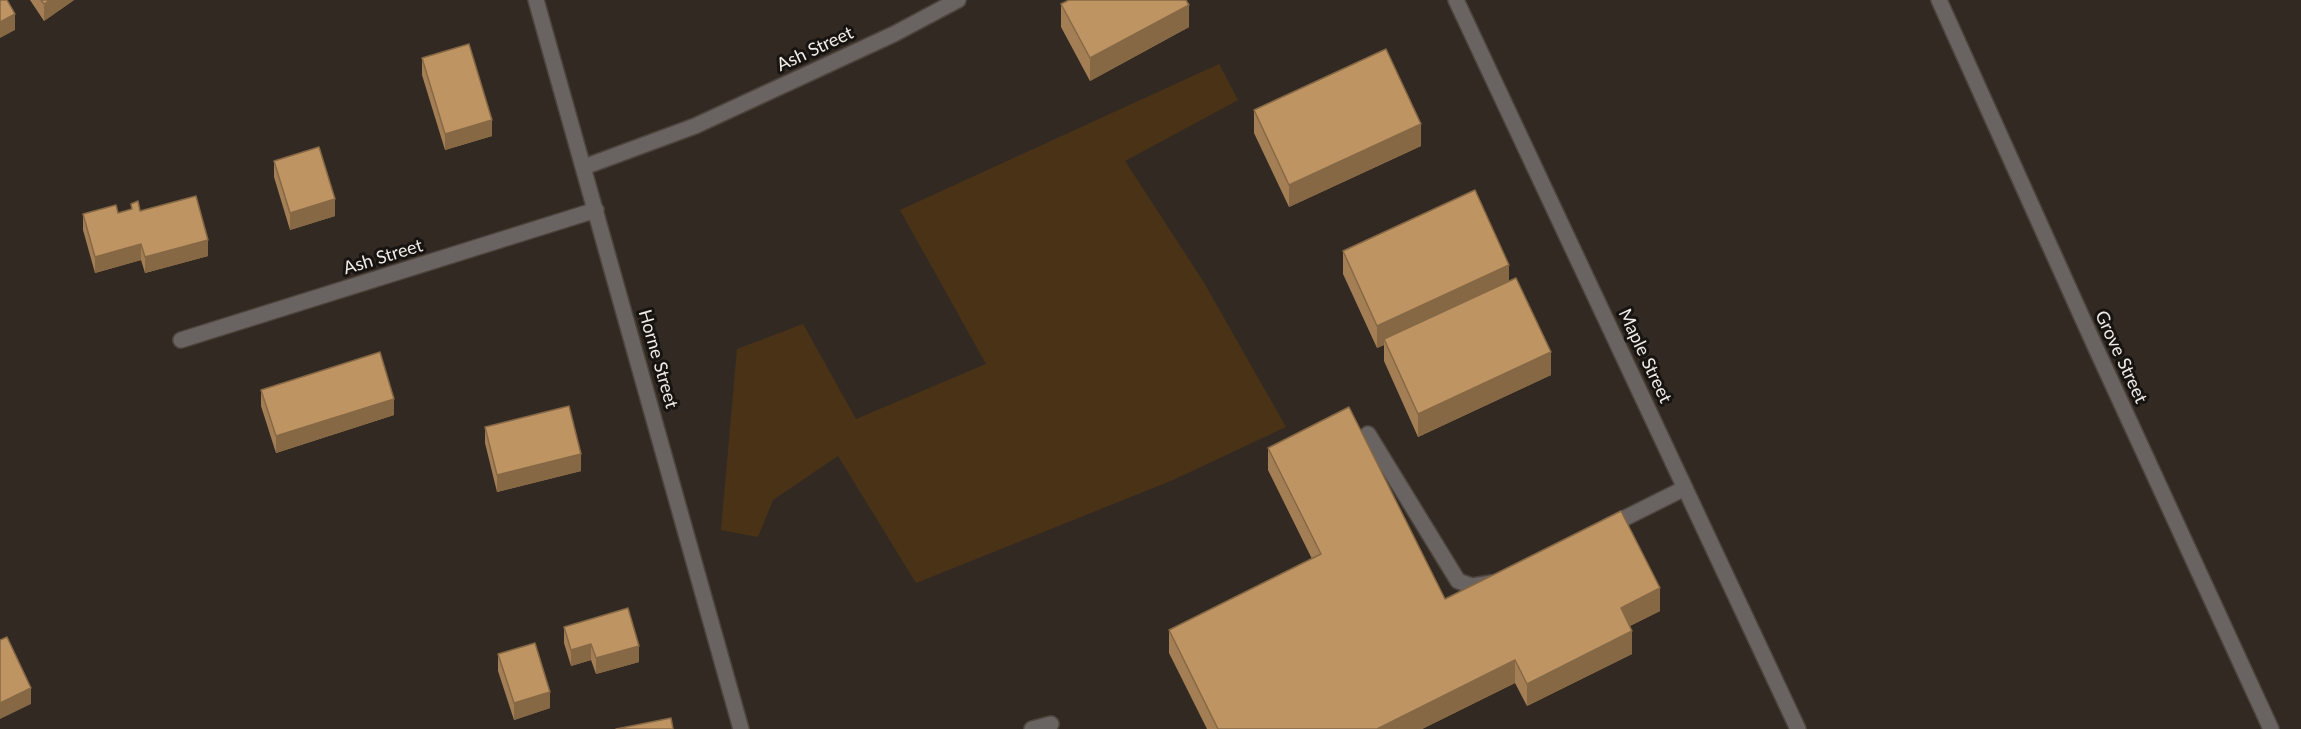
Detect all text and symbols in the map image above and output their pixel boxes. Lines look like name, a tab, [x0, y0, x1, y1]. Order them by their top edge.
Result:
street label: Ash Street	[773, 22, 857, 76]
street label: Ash Street	[341, 235, 425, 279]
street label: Maple Street	[1614, 306, 1676, 406]
street label: Horne Street	[634, 307, 682, 411]
street label: Grove Street	[2090, 307, 2152, 407]

